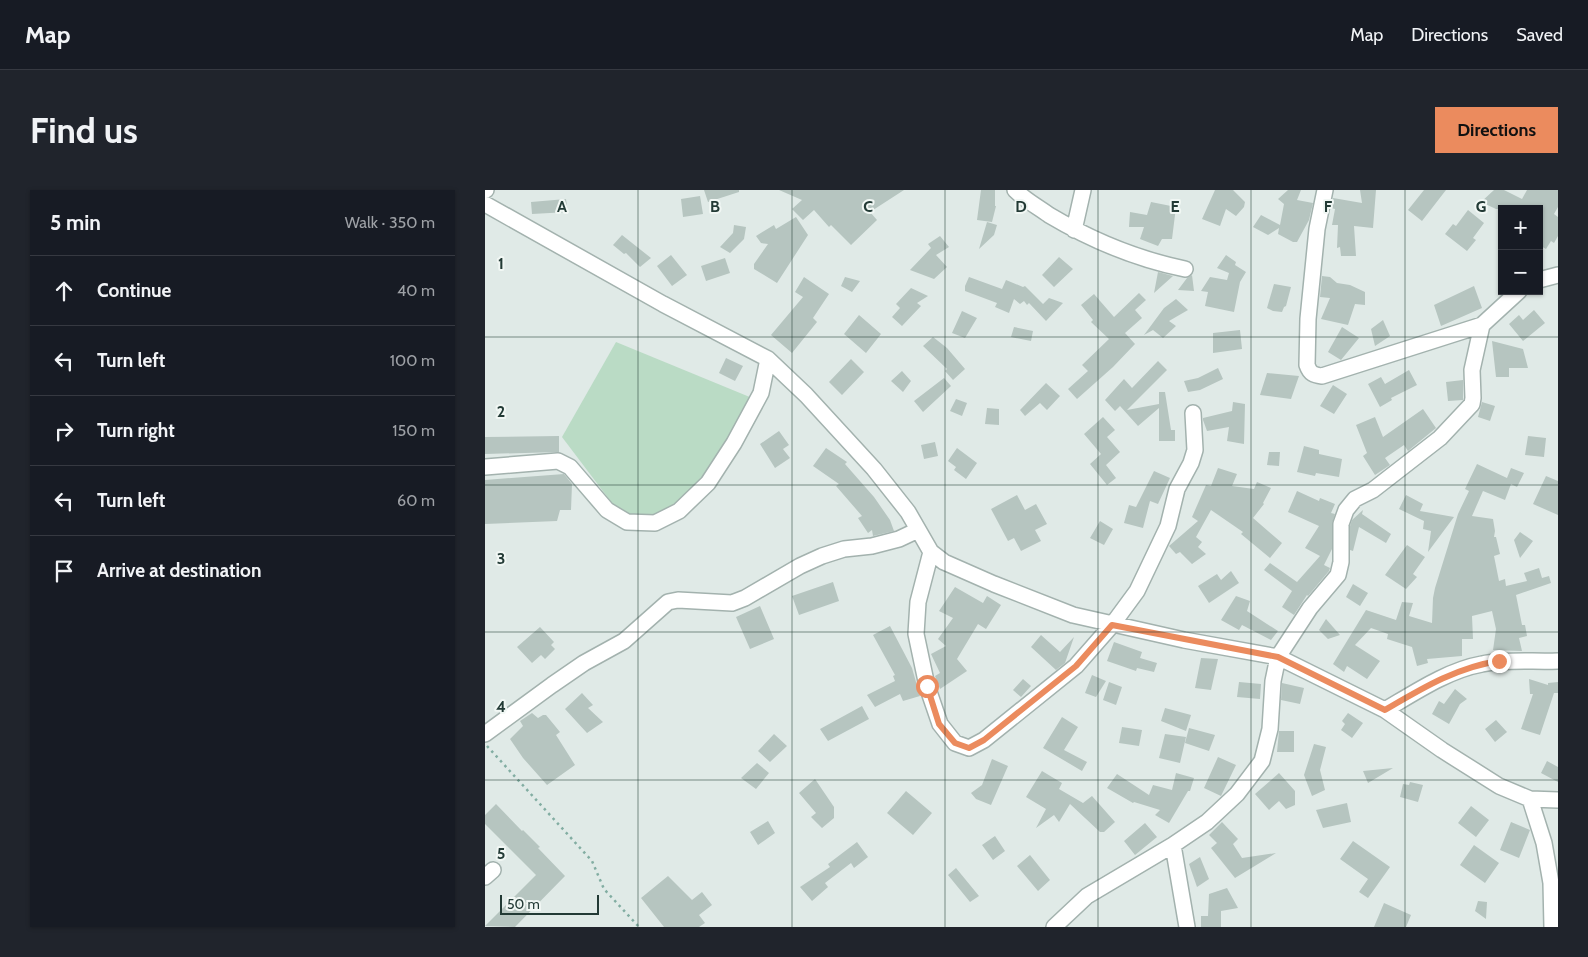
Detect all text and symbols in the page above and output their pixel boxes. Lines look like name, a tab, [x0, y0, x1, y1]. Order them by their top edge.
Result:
text: Map	[25, 20, 71, 49]
text: Map	[1350, 24, 1383, 46]
text: Directions	[1411, 24, 1488, 46]
text: Saved	[1516, 24, 1563, 46]
button: Directions	[1435, 107, 1558, 153]
text: Find us	[30, 109, 138, 152]
text: A	[557, 197, 567, 216]
text: B	[710, 197, 720, 216]
text: C	[863, 197, 873, 216]
text: D	[1015, 197, 1027, 216]
text: E	[1170, 197, 1180, 216]
text: F	[1324, 197, 1333, 216]
text: G	[1476, 197, 1486, 216]
map controls	[1498, 205, 1543, 295]
button: +	[1498, 205, 1543, 250]
text: 5 min	[50, 210, 101, 235]
text: Walk · 350 m	[345, 213, 435, 232]
button: −	[1498, 250, 1543, 295]
text: 1	[498, 254, 504, 273]
icon: ahead	[50, 277, 78, 305]
text: Continue	[97, 279, 171, 302]
text: 40 m	[397, 281, 435, 300]
icon: left	[50, 347, 78, 375]
text: Turn left	[97, 349, 165, 372]
text: 100 m	[390, 351, 435, 370]
text: 2	[497, 402, 505, 421]
icon: right	[50, 417, 78, 445]
text: Turn right	[97, 419, 175, 442]
text: 150 m	[392, 421, 435, 440]
icon: left	[50, 487, 78, 515]
text: Turn left	[97, 489, 165, 512]
text: 60 m	[397, 491, 435, 510]
text: 3	[497, 549, 505, 568]
icon: arrive	[50, 557, 78, 585]
text: Arrive at destination	[97, 559, 261, 582]
route end	[1488, 650, 1511, 673]
route start	[916, 675, 939, 698]
text: 4	[496, 697, 506, 716]
text: 5	[497, 844, 505, 863]
scale bar	[500, 892, 599, 915]
text: 50 m	[507, 895, 540, 913]

